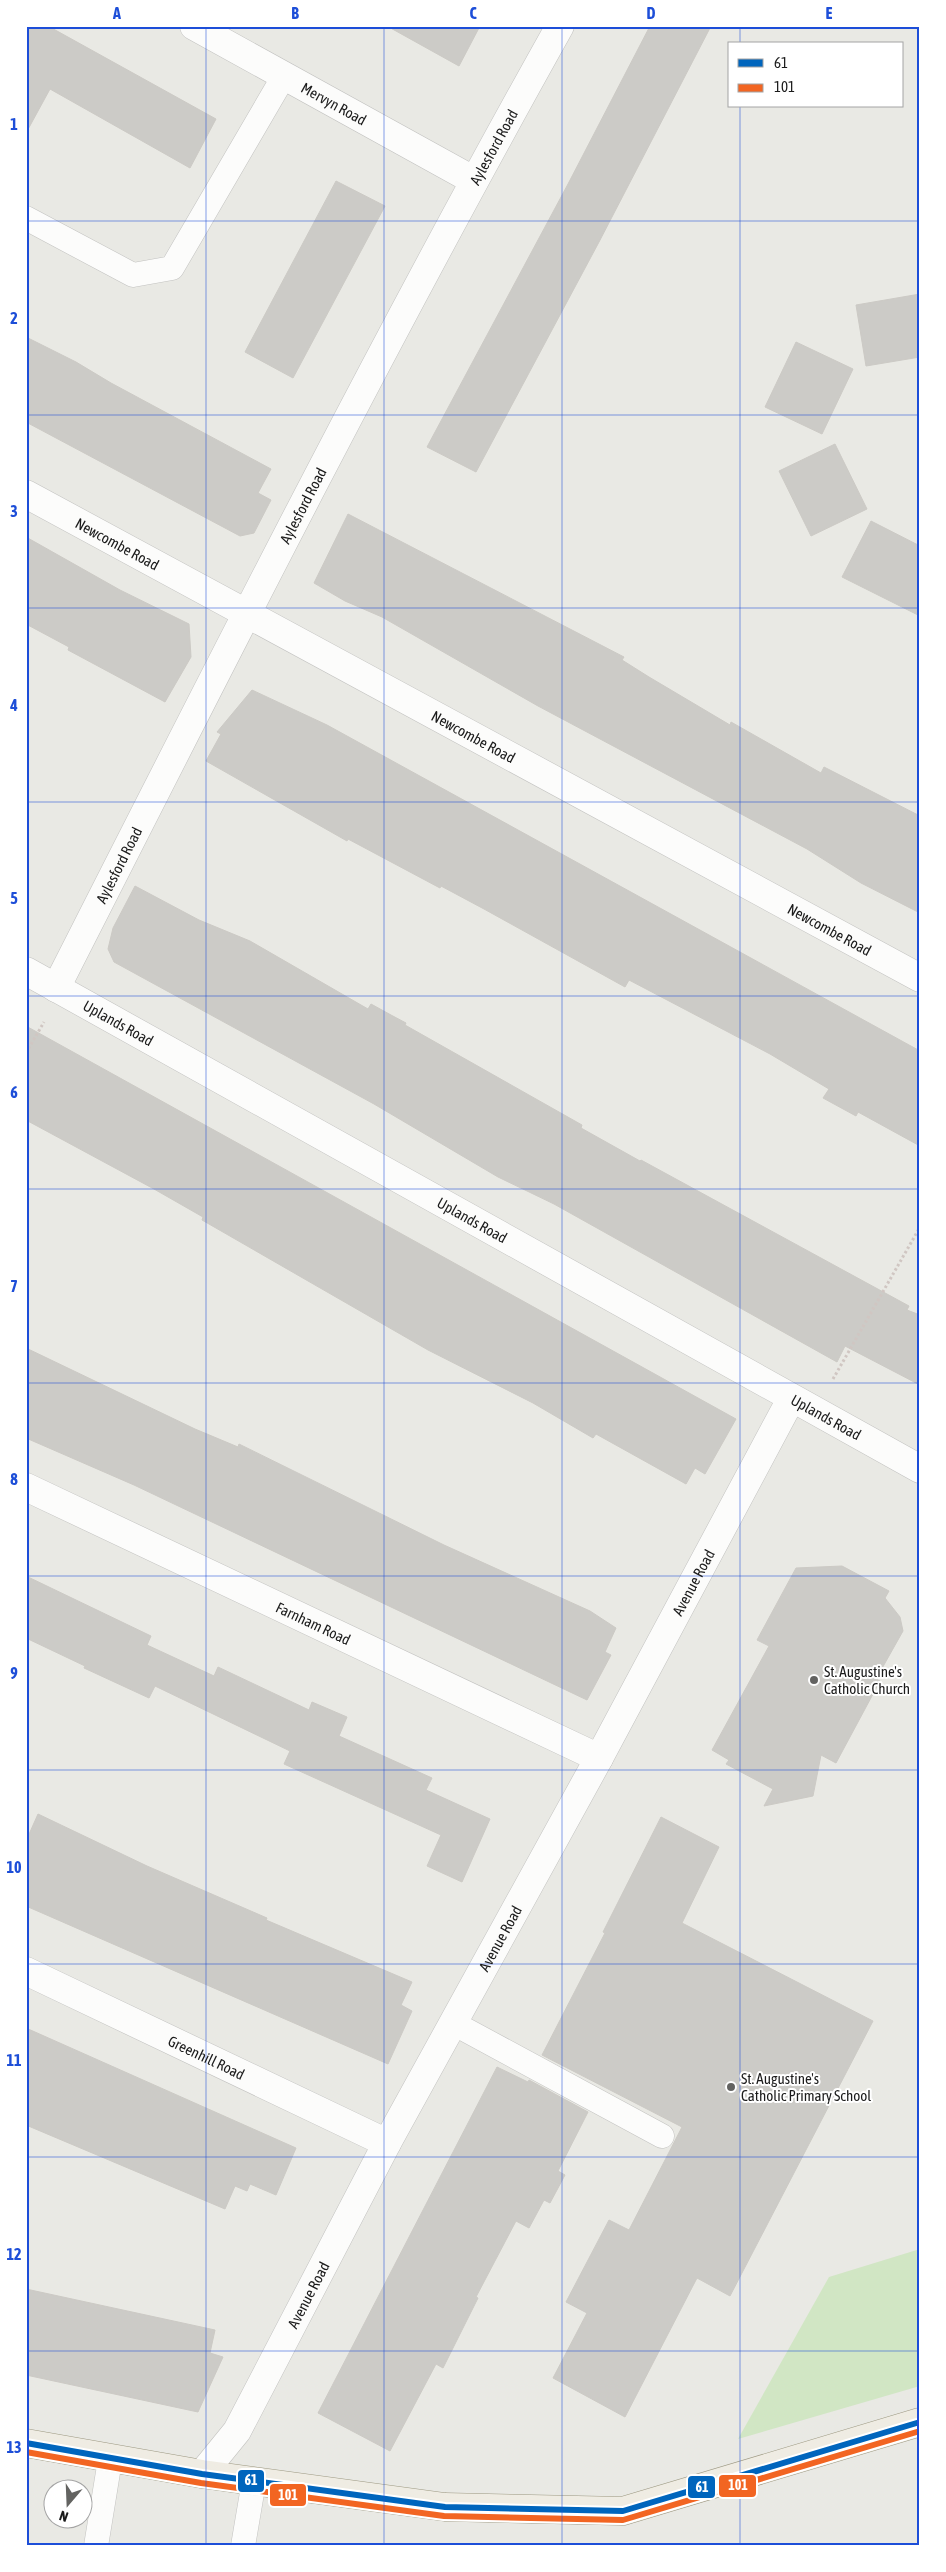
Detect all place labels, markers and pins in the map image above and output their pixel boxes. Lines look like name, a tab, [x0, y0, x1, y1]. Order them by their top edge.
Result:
place label: St. Augustine's Catholic Church	[824, 1663, 910, 1697]
marker: St. Augustine's Catholic Church	[808, 1674, 820, 1686]
place label: St. Augustine's Catholic Primary School	[741, 2070, 871, 2104]
marker: St. Augustine's Catholic Primary School	[725, 2081, 737, 2093]

